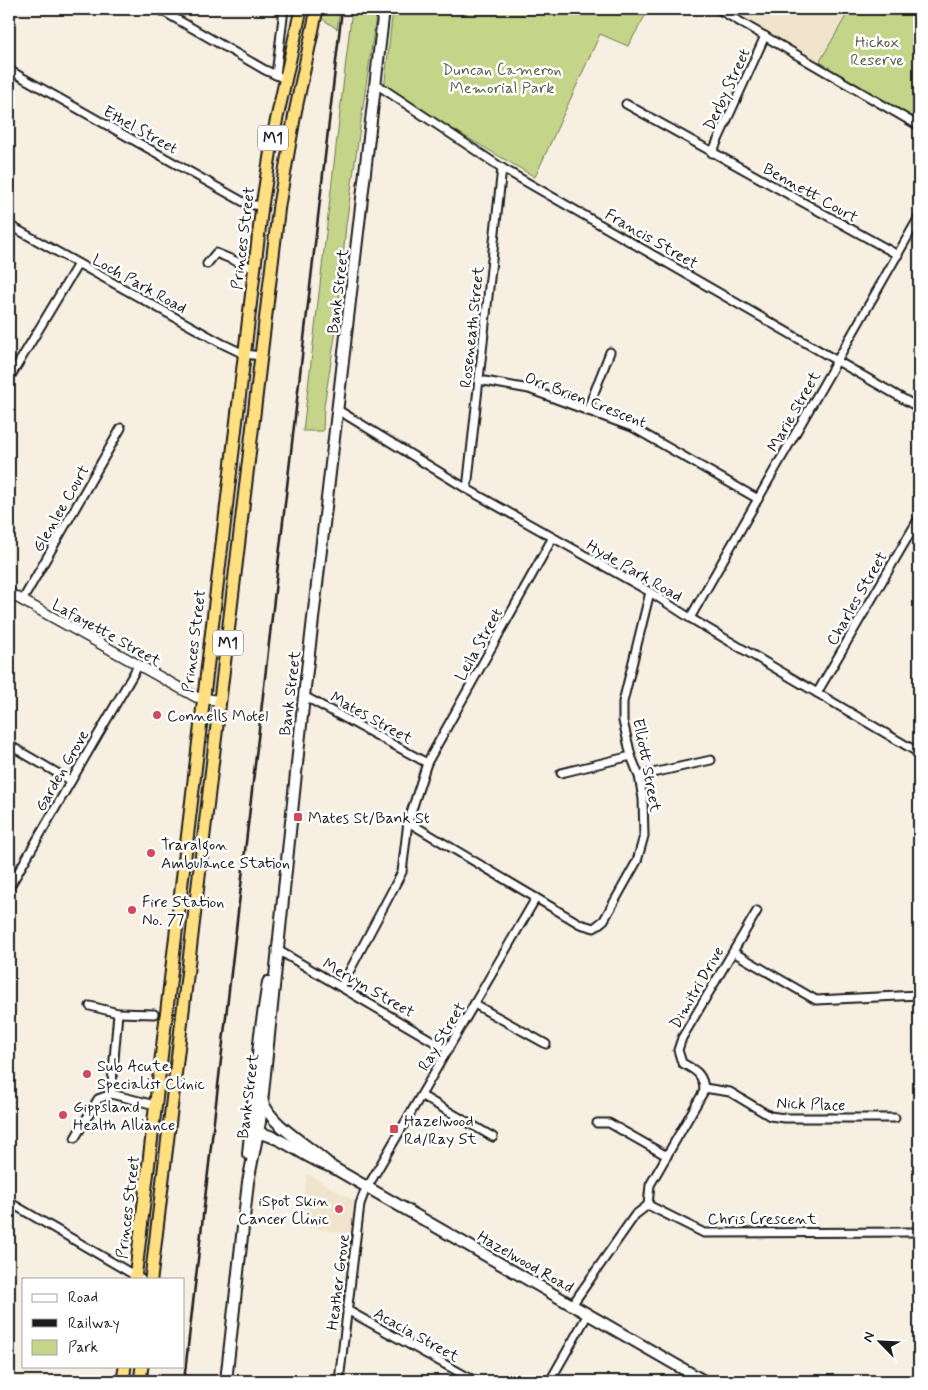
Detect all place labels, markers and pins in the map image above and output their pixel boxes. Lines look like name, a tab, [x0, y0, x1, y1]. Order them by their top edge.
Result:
place label: Connells Motel	[167, 706, 268, 727]
marker: Connells Motel	[151, 709, 163, 721]
place label: Mates St/Bank St	[308, 808, 430, 829]
marker: Mates St/Bank St	[292, 811, 304, 823]
place label: Traralgon Ambulance Station	[161, 835, 290, 874]
marker: Traralgon Ambulance Station	[145, 847, 157, 859]
place label: Fire Station No. 77	[142, 892, 224, 931]
marker: Fire Station No. 77	[126, 904, 138, 916]
place label: Sub Acute Specialist Clinic	[97, 1056, 205, 1095]
marker: Sub Acute Specialist Clinic	[81, 1068, 93, 1080]
place label: Gippsland Health Alliance	[73, 1097, 175, 1136]
marker: Gippsland Health Alliance	[57, 1109, 69, 1121]
place label: Hazelwood Rd/Ray St	[404, 1111, 477, 1150]
marker: Hazelwood Rd/Ray St	[388, 1123, 400, 1135]
place label: iSpot Skin Cancer Clinic	[238, 1191, 329, 1230]
marker: iSpot Skin Cancer Clinic	[333, 1203, 345, 1215]

